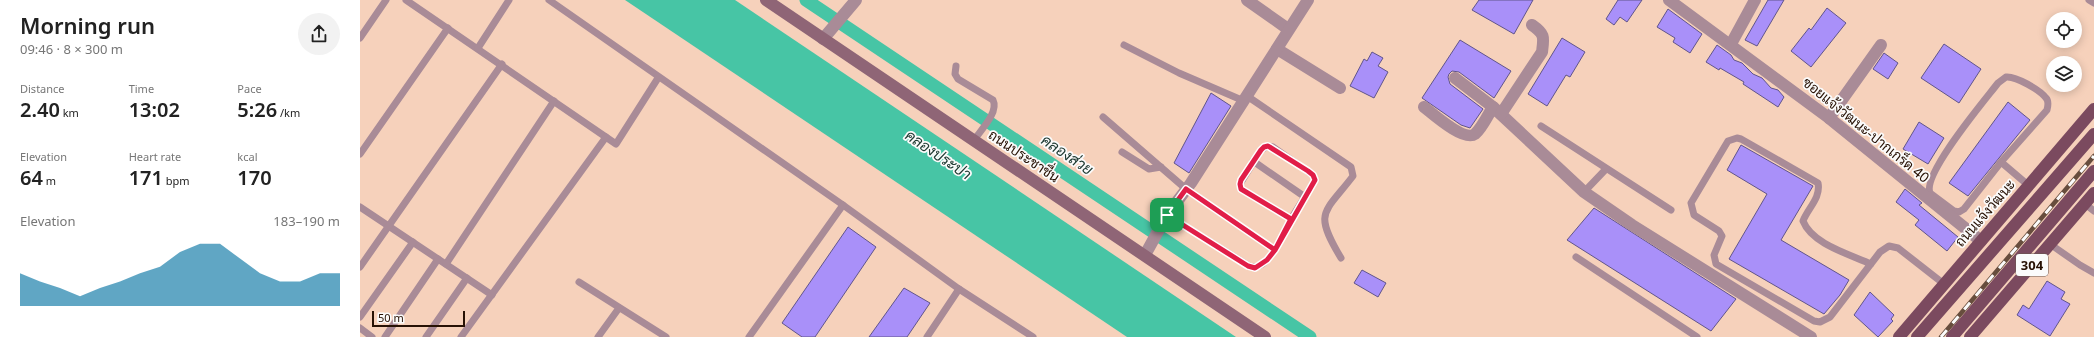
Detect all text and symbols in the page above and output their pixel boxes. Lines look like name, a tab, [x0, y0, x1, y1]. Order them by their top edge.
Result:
text: Morning run	[20, 10, 155, 40]
map controls	[2046, 12, 2082, 92]
button: locate	[2046, 12, 2082, 48]
button: share	[298, 13, 340, 55]
text: 09:46 · 8 × 300 m	[20, 40, 123, 58]
button: layers	[2046, 56, 2082, 92]
street label: ซอยแจ้งวัฒนะ-ปากเกร็ด 40	[1799, 73, 1934, 187]
text: Distance	[20, 81, 65, 96]
text: Time	[129, 81, 154, 96]
text: Pace	[237, 81, 262, 96]
text: 2.40	[20, 96, 60, 123]
text: 13:02	[129, 96, 180, 123]
text: 5:26	[237, 96, 277, 123]
text: km	[60, 105, 79, 120]
text: /km	[277, 105, 300, 120]
street label: ถนนประชาชื่น	[985, 123, 1065, 186]
water label: คลองประปา	[902, 125, 975, 184]
water label: คลองส่วย	[1038, 130, 1098, 179]
text: Elevation	[20, 149, 67, 164]
text: Heart rate	[129, 149, 181, 164]
text: kcal	[237, 149, 258, 164]
text: 64	[20, 164, 43, 191]
text: 171	[129, 164, 163, 191]
text: 170	[237, 164, 272, 191]
text: m	[43, 173, 56, 188]
text: bpm	[163, 173, 190, 188]
street label: ถนนแจ้งวัฒนะ	[1950, 175, 2019, 250]
pin	[1150, 198, 1184, 232]
icon: arrive	[1156, 204, 1178, 226]
text: Elevation	[20, 212, 76, 230]
text: 183–190 m	[273, 212, 340, 230]
road number: 304	[2016, 254, 2048, 276]
scale bar	[372, 309, 465, 328]
text: 50 m	[378, 310, 404, 325]

